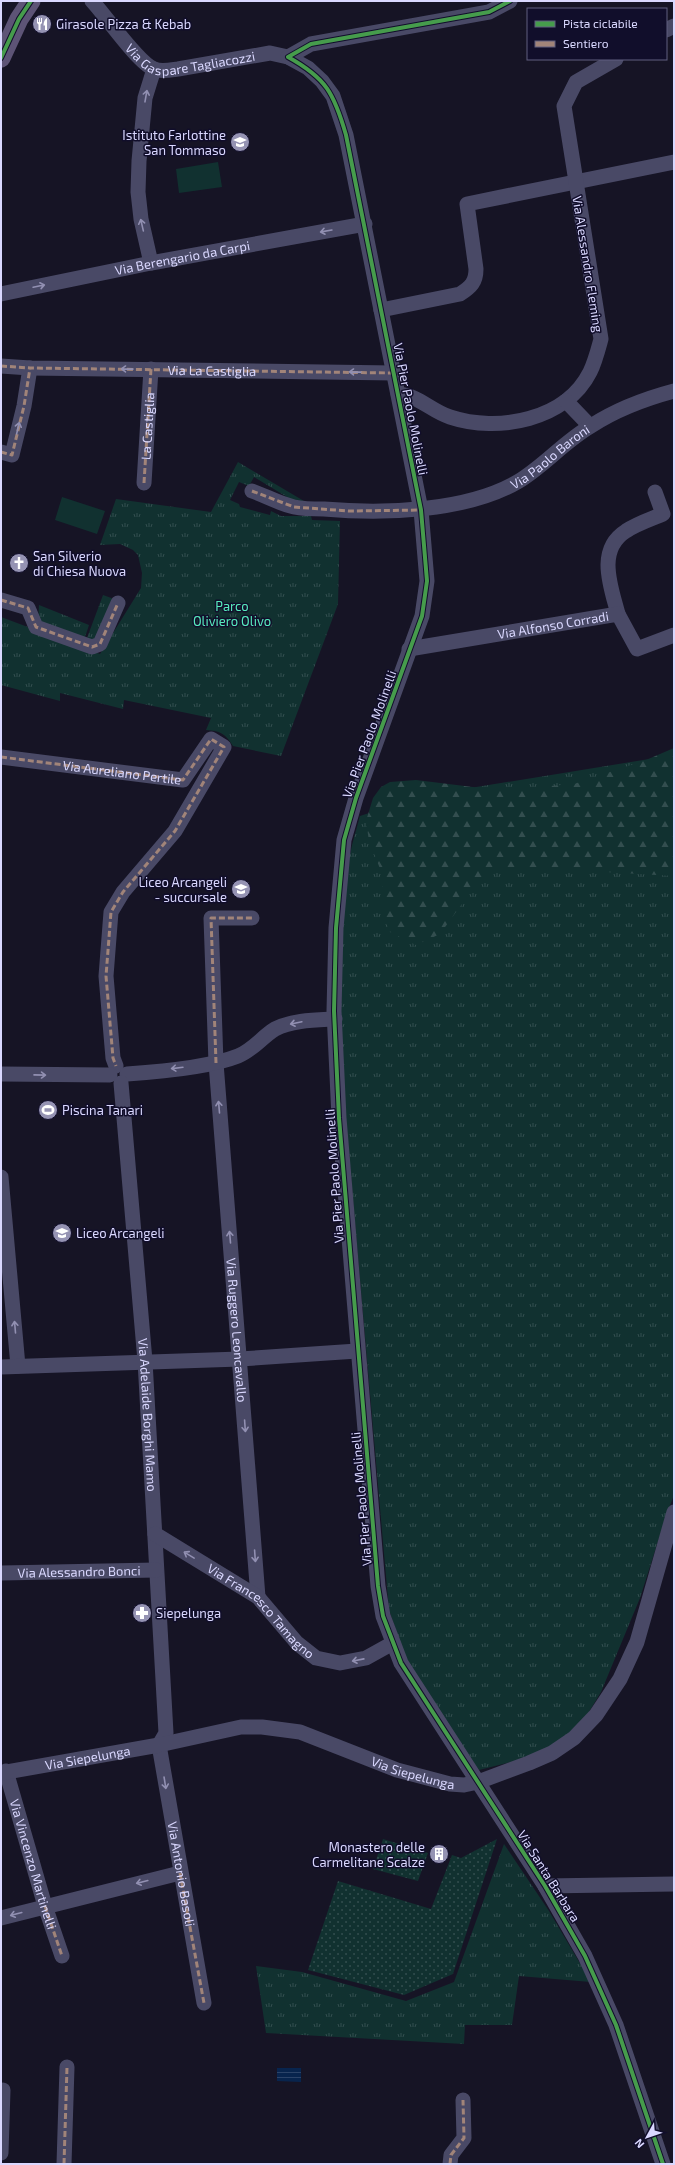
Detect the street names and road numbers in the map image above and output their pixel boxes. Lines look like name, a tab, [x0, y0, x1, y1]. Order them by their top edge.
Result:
street label: Via Gaspare Tagliacozzi	[122, 40, 256, 79]
street label: Via Alessandro Fleming	[569, 195, 607, 333]
street label: Via Berengario da Carpi	[113, 237, 251, 278]
street label: Via Pier Paolo Molinelli	[390, 341, 432, 477]
street label: Via La Castiglia	[167, 362, 256, 379]
street label: La Castiglia	[137, 392, 158, 460]
street label: Via Paolo Baroni	[508, 421, 592, 492]
street label: Via Alfonso Corradi	[496, 608, 610, 642]
street label: Via Pier Paolo Molinelli	[338, 668, 400, 800]
street label: Via Aureliano Pertile	[62, 757, 182, 788]
street label: Via Pier Paolo Molinelli	[321, 1108, 347, 1244]
street label: Via Ruggero Leoncavallo	[223, 1257, 251, 1403]
street label: Via Adelaide Borghi Mamo	[135, 1337, 160, 1492]
street label: Via Pier Paolo Molinelli	[347, 1431, 375, 1567]
street label: Via Francesco Tamagno	[204, 1560, 318, 1662]
street label: Via Alessandro Bonci	[17, 1562, 141, 1581]
street label: Via Siepelunga	[44, 1742, 132, 1773]
street label: Via Siepelunga	[369, 1753, 455, 1792]
street label: Via Vincenzo Martinelli	[7, 1797, 60, 1931]
street label: Via Antonio Basoli	[164, 1820, 199, 1928]
street label: Via Santa Barbara	[514, 1827, 584, 1925]

